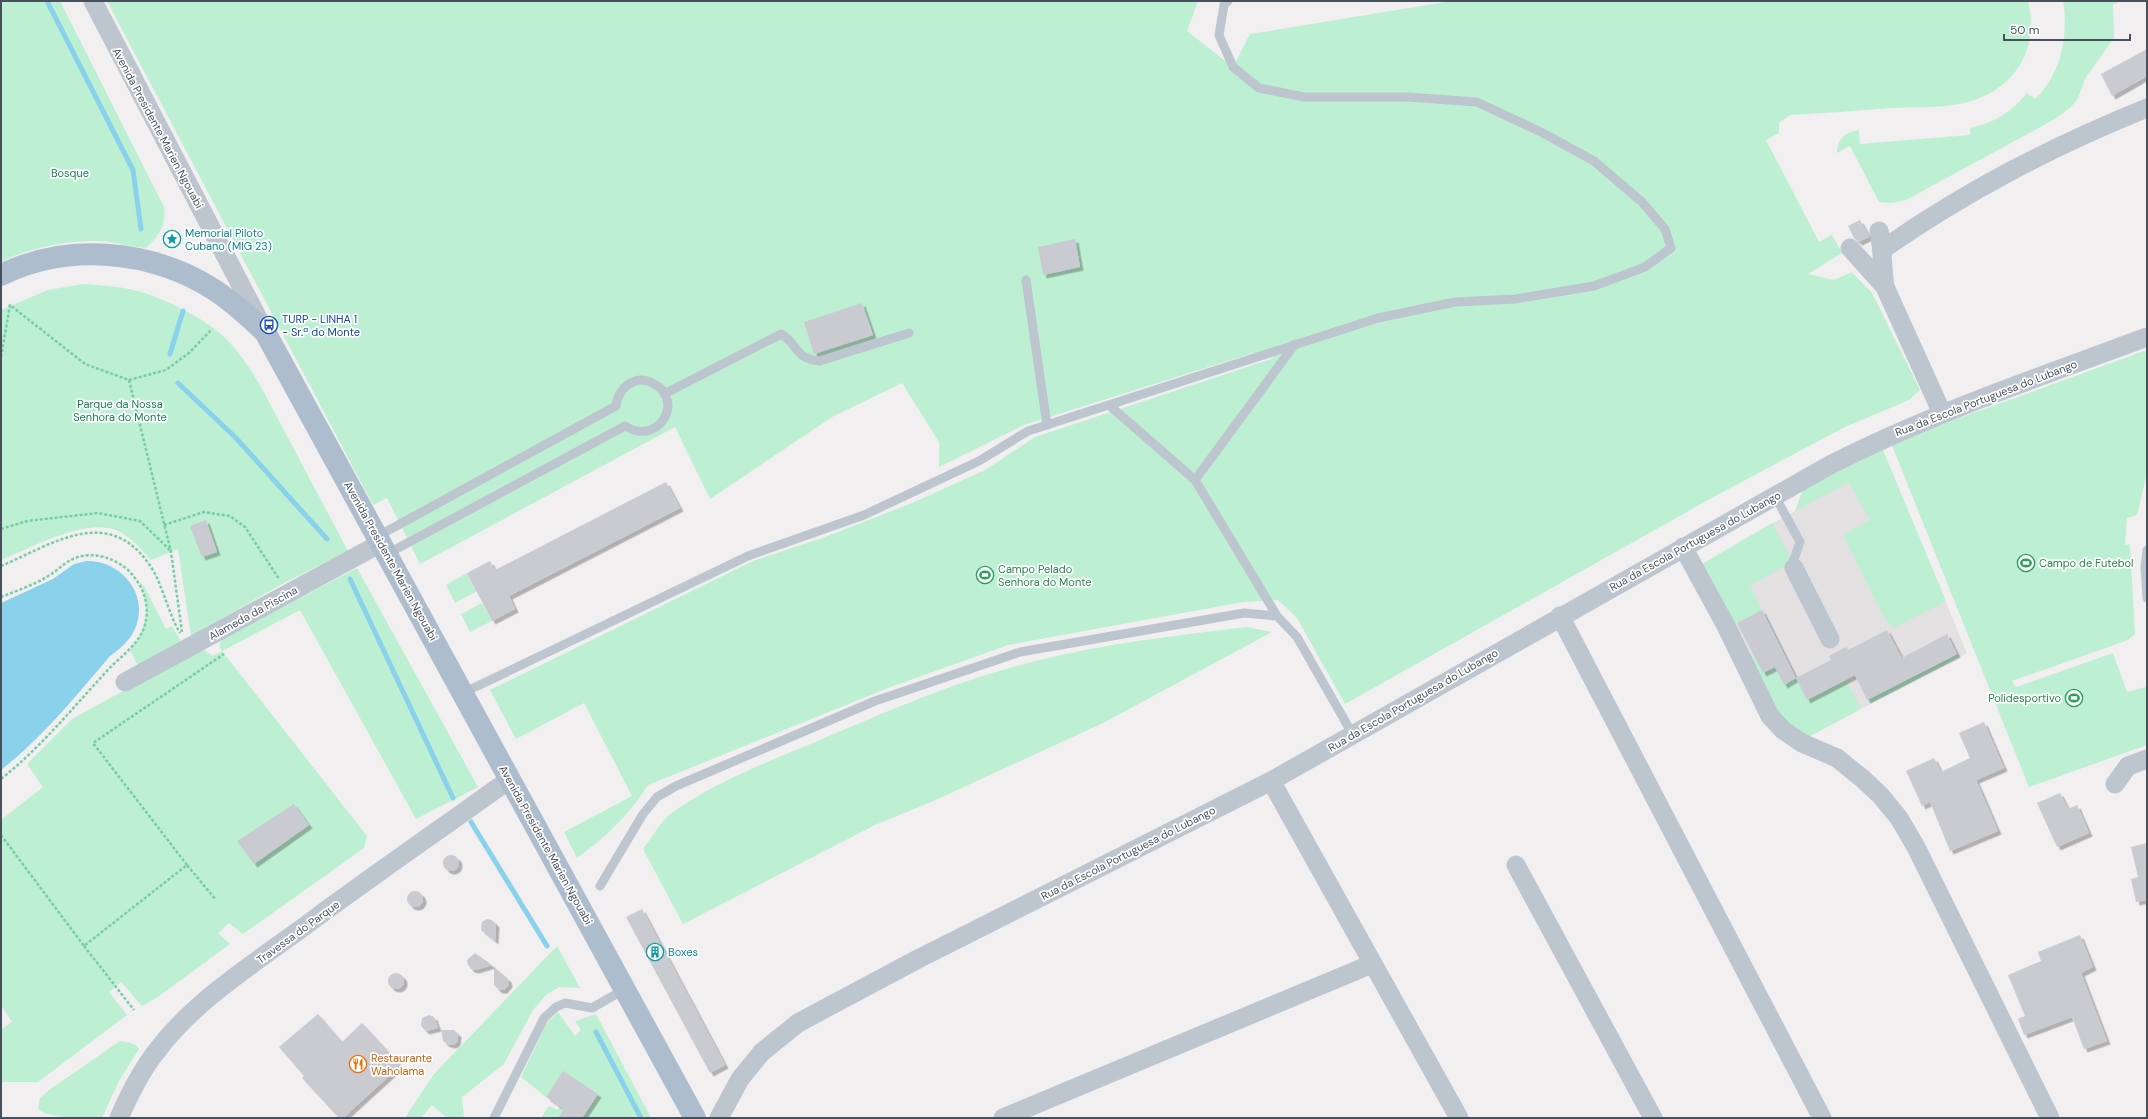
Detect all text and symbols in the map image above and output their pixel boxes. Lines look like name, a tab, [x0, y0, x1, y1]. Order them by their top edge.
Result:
scale bar	[2004, 16, 2130, 42]
text: 50 m	[2010, 22, 2039, 38]
street label: Avenida Presidente Marien Ngouabi	[110, 45, 206, 211]
park label: Bosque	[51, 166, 89, 180]
place label: Memorial Piloto Cubano (MIG 23)	[185, 226, 272, 253]
place icon: Memorial Piloto Cubano (MIG 23)	[162, 229, 182, 249]
place label: TURP - LINHA 1 - Sr.ª do Monte	[282, 312, 360, 339]
bus stop icon: TURP - LINHA 1 - Sr.ª do Monte	[259, 315, 279, 335]
street label: Rua da Escola Portuguesa do Lubango	[1893, 357, 2079, 439]
park label: Parque da Nossa Senhora do Monte	[73, 397, 167, 424]
street label: Avenida Presidente Marien Ngouabi	[341, 479, 441, 643]
street label: Rua da Escola Portuguesa do Lubango	[1607, 488, 1783, 594]
sports icon: Campo de Futebol	[2016, 553, 2036, 573]
place label: Campo de Futebol	[2039, 556, 2134, 570]
place label: Campo Pelado Senhora do Monte	[998, 562, 1092, 589]
sports icon: Campo Pelado Senhora do Monte	[975, 565, 995, 585]
street label: Alameda da Piscina	[206, 583, 300, 643]
street label: Rua da Escola Portuguesa do Lubango	[1326, 645, 1500, 755]
sports icon: Polidesportivo	[2064, 688, 2084, 708]
place label: Polidesportivo	[1988, 691, 2061, 705]
street label: Avenida Presidente Marien Ngouabi	[496, 763, 596, 927]
street label: Rua da Escola Portuguesa do Lubango	[1038, 803, 1218, 903]
street label: Travessa do Parque	[254, 897, 342, 967]
building icon: Boxes	[645, 942, 665, 962]
place label: Boxes	[668, 945, 698, 959]
place label: Restaurante Waholama	[371, 1051, 432, 1078]
restaurant icon: Restaurante Waholama	[348, 1054, 368, 1074]

